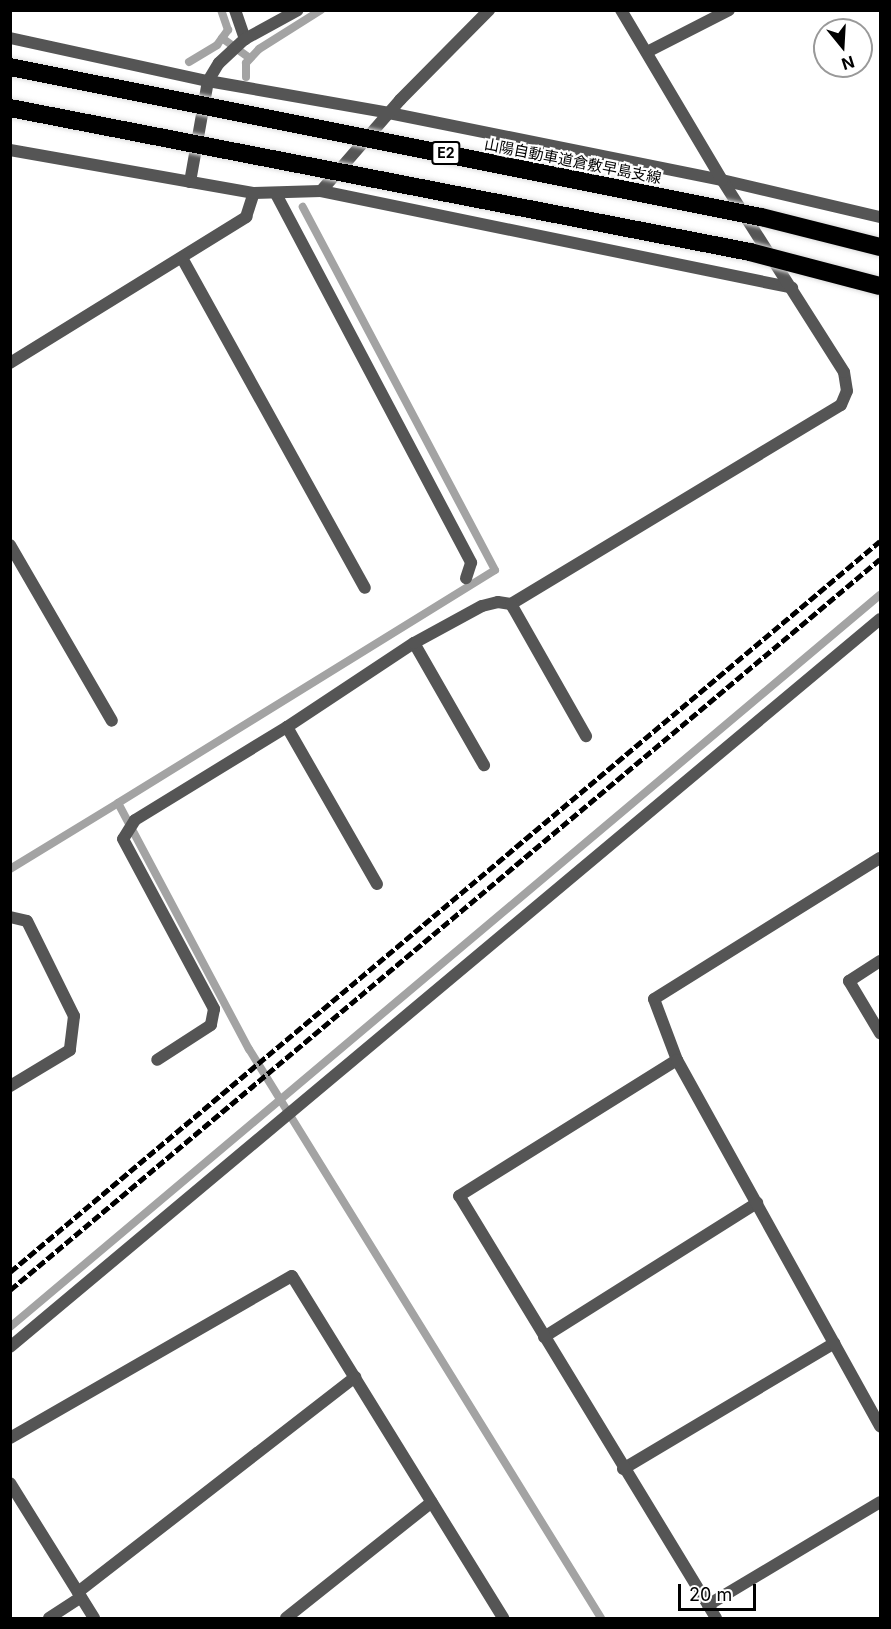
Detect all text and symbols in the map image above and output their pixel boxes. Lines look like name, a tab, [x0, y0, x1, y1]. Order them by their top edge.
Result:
north arrow	[813, 18, 873, 78]
text: N	[839, 52, 857, 75]
street label: 山陽自動車道倉敷早島支線	[483, 135, 663, 187]
road number: E2	[431, 142, 461, 164]
scale bar	[681, 1572, 759, 1610]
text: 20 m	[689, 1584, 732, 1605]

